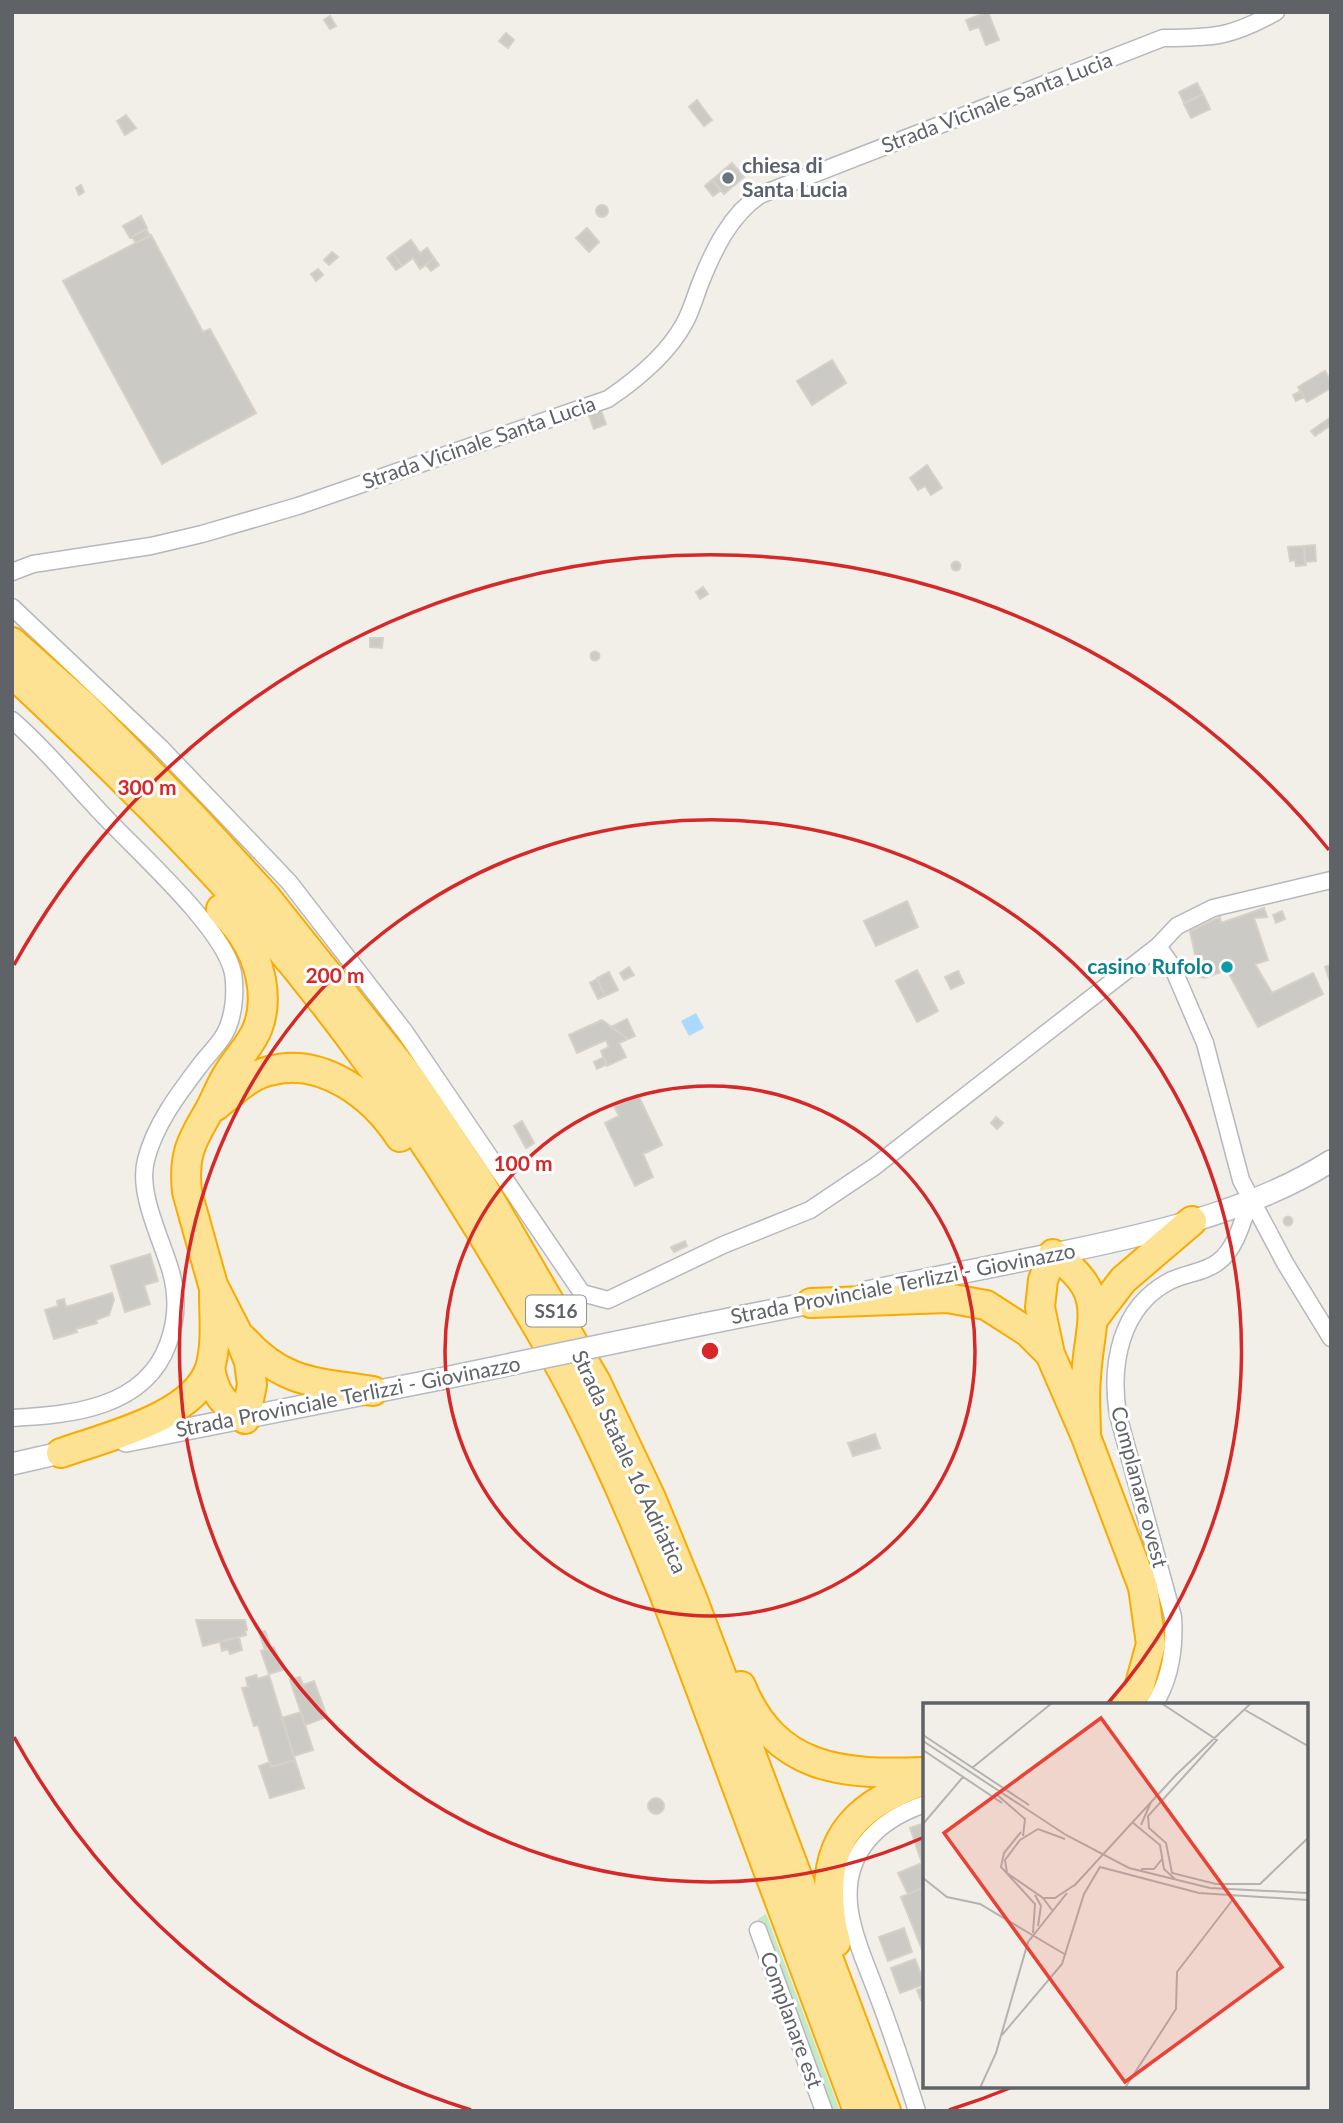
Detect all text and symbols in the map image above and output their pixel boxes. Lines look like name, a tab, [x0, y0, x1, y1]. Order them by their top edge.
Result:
street label: Strada Vicinale Santa Lucia	[878, 46, 1115, 157]
place label: chiesa di Santa Lucia	[742, 152, 848, 201]
marker: chiesa di Santa Lucia	[720, 170, 736, 186]
street label: Strada Vicinale Santa Lucia	[359, 390, 598, 493]
text: 300 m	[117, 774, 177, 799]
place label: casino Rufolo	[1087, 953, 1213, 978]
marker: casino Rufolo	[1219, 959, 1235, 975]
text: 200 m	[305, 962, 365, 987]
text: 100 m	[493, 1150, 553, 1175]
street label: Strada Provinciale Terlizzi - Giovinazzo	[728, 1237, 1077, 1328]
road number: SS16	[526, 1296, 586, 1326]
centre of rings	[698, 1339, 722, 1363]
street label: Strada Statale 16 Adriatica	[568, 1346, 693, 1577]
street label: Strada Provinciale Terlizzi - Giovinazzo	[173, 1350, 522, 1441]
street label: Complanare ovest	[1107, 1403, 1174, 1570]
inset map	[923, 1703, 1308, 2088]
street label: Complanare est	[756, 1948, 829, 2092]

